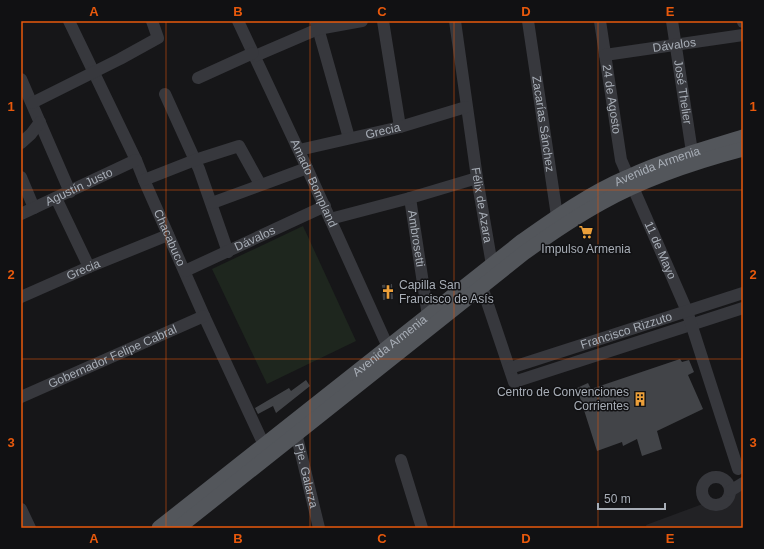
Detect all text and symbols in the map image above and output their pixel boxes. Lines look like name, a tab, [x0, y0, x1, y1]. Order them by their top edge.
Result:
text: A	[89, 4, 99, 19]
text: B	[233, 4, 243, 19]
text: C	[377, 4, 387, 19]
text: D	[521, 4, 531, 19]
text: E	[666, 4, 675, 19]
street label: Dávalos	[652, 35, 697, 55]
street label: José Thelier	[671, 59, 695, 125]
street label: 24 de Agosto	[600, 63, 624, 135]
street label: Zacarías Sánchez	[529, 75, 557, 173]
text: 1	[7, 99, 15, 114]
text: 1	[749, 99, 757, 114]
street label: Grecia	[364, 120, 402, 142]
street label: Amado Bompland	[287, 137, 340, 230]
street label: Avenida Armenia	[612, 144, 702, 189]
street label: Agustín Justo	[43, 165, 115, 209]
street label: Félix de Azara	[469, 167, 495, 244]
street label: Chacabuco	[151, 207, 188, 269]
street label: Ambrosetti	[405, 209, 427, 268]
street label: 11 de Mayo	[642, 219, 679, 282]
street label: Dávalos	[232, 223, 277, 254]
supermarket icon: Impulso Armenia	[578, 224, 594, 240]
place label: Impulso Armenia	[541, 242, 631, 256]
street label: Grecia	[64, 256, 102, 283]
text: 2	[7, 267, 15, 282]
text: 2	[749, 267, 757, 282]
place label: Capilla San Francisco de Asís	[399, 278, 494, 306]
church icon: Capilla San Francisco de Asís	[380, 284, 396, 300]
street label: Francisco Rizzuto	[579, 309, 674, 352]
street label: Avenida Armenia	[350, 312, 430, 379]
street label: Gobernador Felipe Cabral	[46, 322, 179, 391]
place label: Centro de Convenciones Corrientes	[497, 385, 629, 413]
building icon: Centro de Convenciones Corrientes	[632, 391, 648, 407]
text: 3	[7, 435, 15, 450]
text: 3	[749, 435, 757, 450]
street label: Pje. Galarza	[292, 442, 321, 510]
scale bar	[598, 485, 665, 511]
text: 50 m	[604, 492, 631, 506]
text: A	[89, 531, 99, 546]
text: B	[233, 531, 243, 546]
text: C	[377, 531, 387, 546]
text: D	[521, 531, 531, 546]
text: E	[666, 531, 675, 546]

